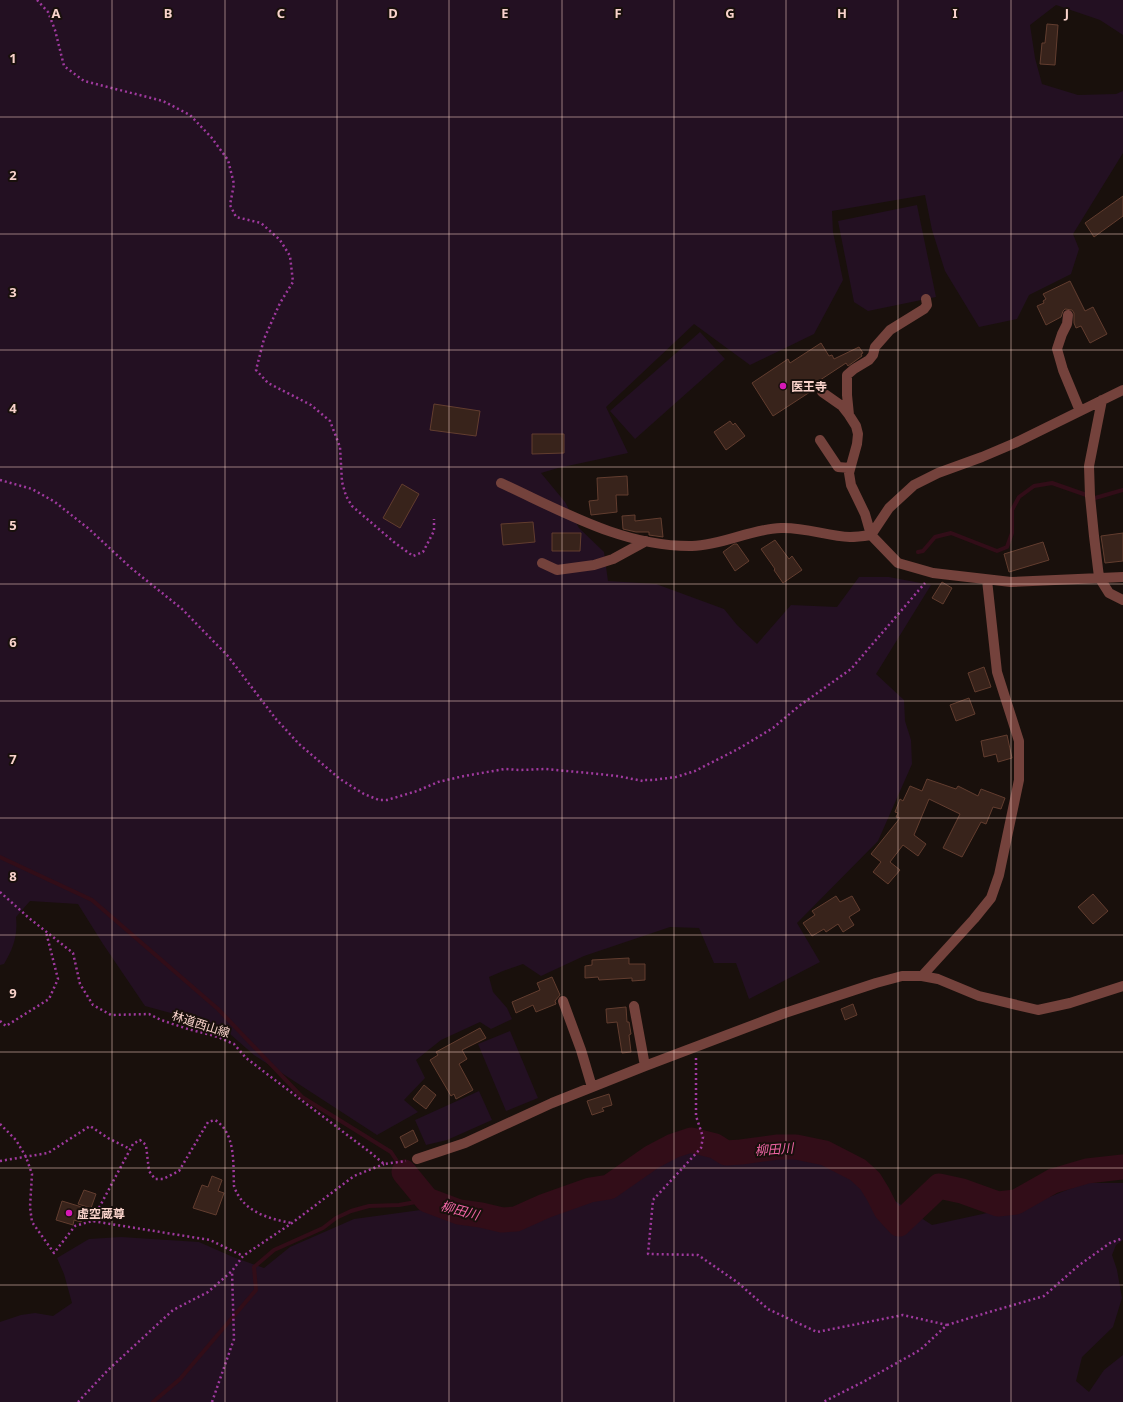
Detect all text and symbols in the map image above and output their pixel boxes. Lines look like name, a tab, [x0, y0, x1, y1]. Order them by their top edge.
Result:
text: A	[52, 4, 61, 22]
text: B	[164, 4, 172, 22]
text: C	[277, 4, 285, 22]
text: D	[388, 4, 398, 22]
text: E	[501, 4, 509, 22]
text: F	[614, 4, 622, 22]
text: G	[725, 4, 735, 22]
text: H	[837, 4, 847, 22]
text: I	[952, 4, 958, 22]
text: J	[1064, 4, 1069, 22]
text: 1	[9, 49, 17, 67]
text: 2	[9, 166, 17, 184]
text: 3	[9, 283, 17, 301]
place label: 医王寺	[791, 378, 827, 395]
marker: 医王寺	[778, 381, 788, 391]
text: 4	[9, 399, 17, 417]
text: 5	[9, 516, 17, 534]
text: 6	[9, 633, 17, 651]
text: 7	[9, 750, 17, 768]
text: 8	[9, 867, 17, 885]
text: 9	[9, 984, 17, 1002]
street label: 林道西山線	[170, 1007, 232, 1041]
water label: 柳田川	[754, 1139, 796, 1159]
water label: 柳田川	[439, 1196, 483, 1224]
place label: 虚空蔵尊	[77, 1205, 125, 1222]
marker: 虚空蔵尊	[64, 1208, 74, 1218]

